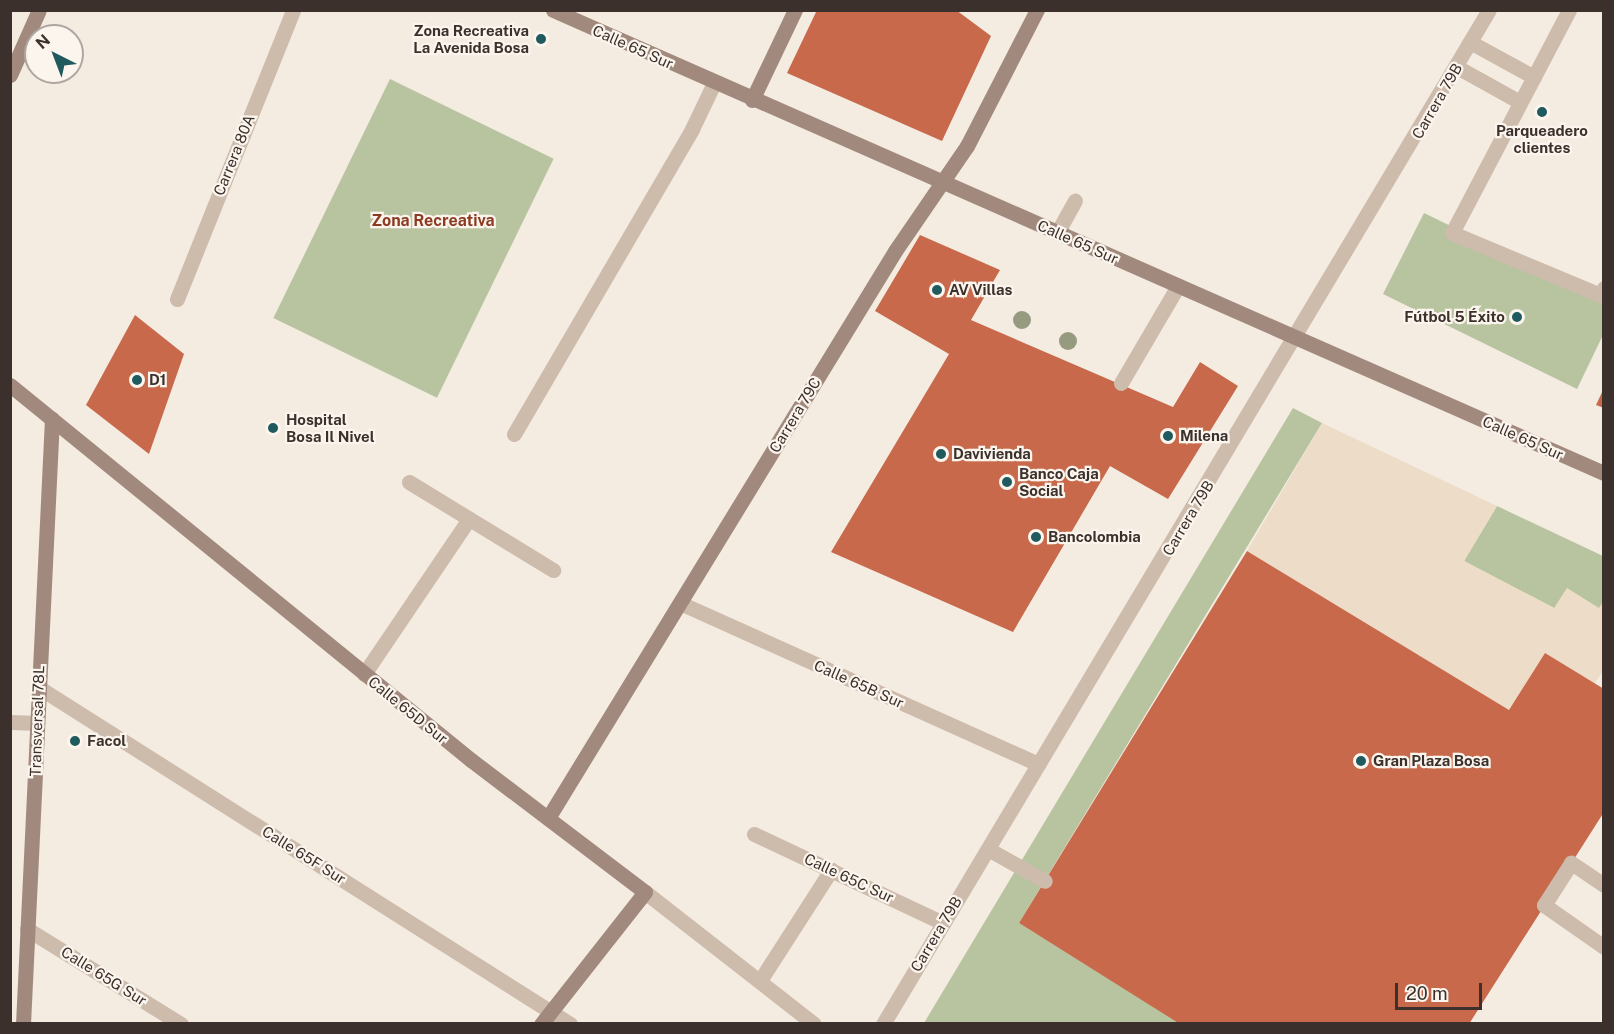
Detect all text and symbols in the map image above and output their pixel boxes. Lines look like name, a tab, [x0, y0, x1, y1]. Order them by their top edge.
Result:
place label: Zona Recreativa La Avenida Bosa	[413, 21, 529, 56]
street label: Calle 65 Sur	[590, 21, 676, 73]
north arrow	[24, 24, 84, 84]
text: N	[32, 30, 54, 53]
marker: Zona Recreativa La Avenida Bosa	[534, 32, 548, 46]
street label: Carrera 79B	[1408, 60, 1466, 142]
marker: Parqueadero clientes	[1535, 105, 1549, 119]
street label: Carrera 80A	[210, 112, 258, 198]
place label: Parqueadero clientes	[1496, 121, 1588, 156]
district label: Zona Recreativa	[371, 211, 495, 231]
street label: Calle 65 Sur	[1035, 216, 1121, 268]
place label: AV Villas	[949, 281, 1013, 299]
marker: AV Villas	[930, 283, 944, 297]
place label: Fútbol 5 Éxito	[1404, 308, 1505, 326]
marker: Fútbol 5 Éxito	[1510, 310, 1524, 324]
place label: D1	[149, 371, 166, 389]
marker: D1	[130, 373, 144, 387]
street label: Carrera 79C	[766, 374, 824, 456]
place label: Hospital Bosa Il Nivel	[286, 410, 375, 445]
street label: Calle 65 Sur	[1480, 412, 1566, 464]
marker: Hospital Bosa Il Nivel	[264, 419, 282, 437]
place label: Milena	[1180, 427, 1228, 445]
marker: Milena	[1161, 429, 1175, 443]
place label: Davivienda	[953, 445, 1031, 463]
marker: Davivienda	[934, 447, 948, 461]
place label: Banco Caja Social	[1019, 464, 1099, 499]
marker: Banco Caja Social	[1000, 475, 1014, 489]
street label: Carrera 79B	[1159, 477, 1217, 559]
place label: Bancolombia	[1048, 528, 1141, 546]
marker: Bancolombia	[1029, 530, 1043, 544]
street label: Calle 65B Sur	[811, 656, 907, 712]
street label: Transversal 78L	[26, 665, 48, 777]
street label: Calle 65D Sur	[365, 673, 451, 747]
place label: Facol	[87, 732, 126, 750]
marker: Facol	[68, 734, 82, 748]
place label: Gran Plaza Bosa	[1373, 752, 1489, 770]
marker: Gran Plaza Bosa	[1354, 754, 1368, 768]
street label: Calle 65F Sur	[259, 822, 349, 888]
street label: Calle 65C Sur	[801, 849, 897, 907]
street label: Carrera 79B	[907, 893, 965, 975]
street label: Calle 65G Sur	[58, 943, 150, 1009]
scale bar	[1398, 971, 1485, 1009]
text: 20 m	[1406, 983, 1448, 1004]

